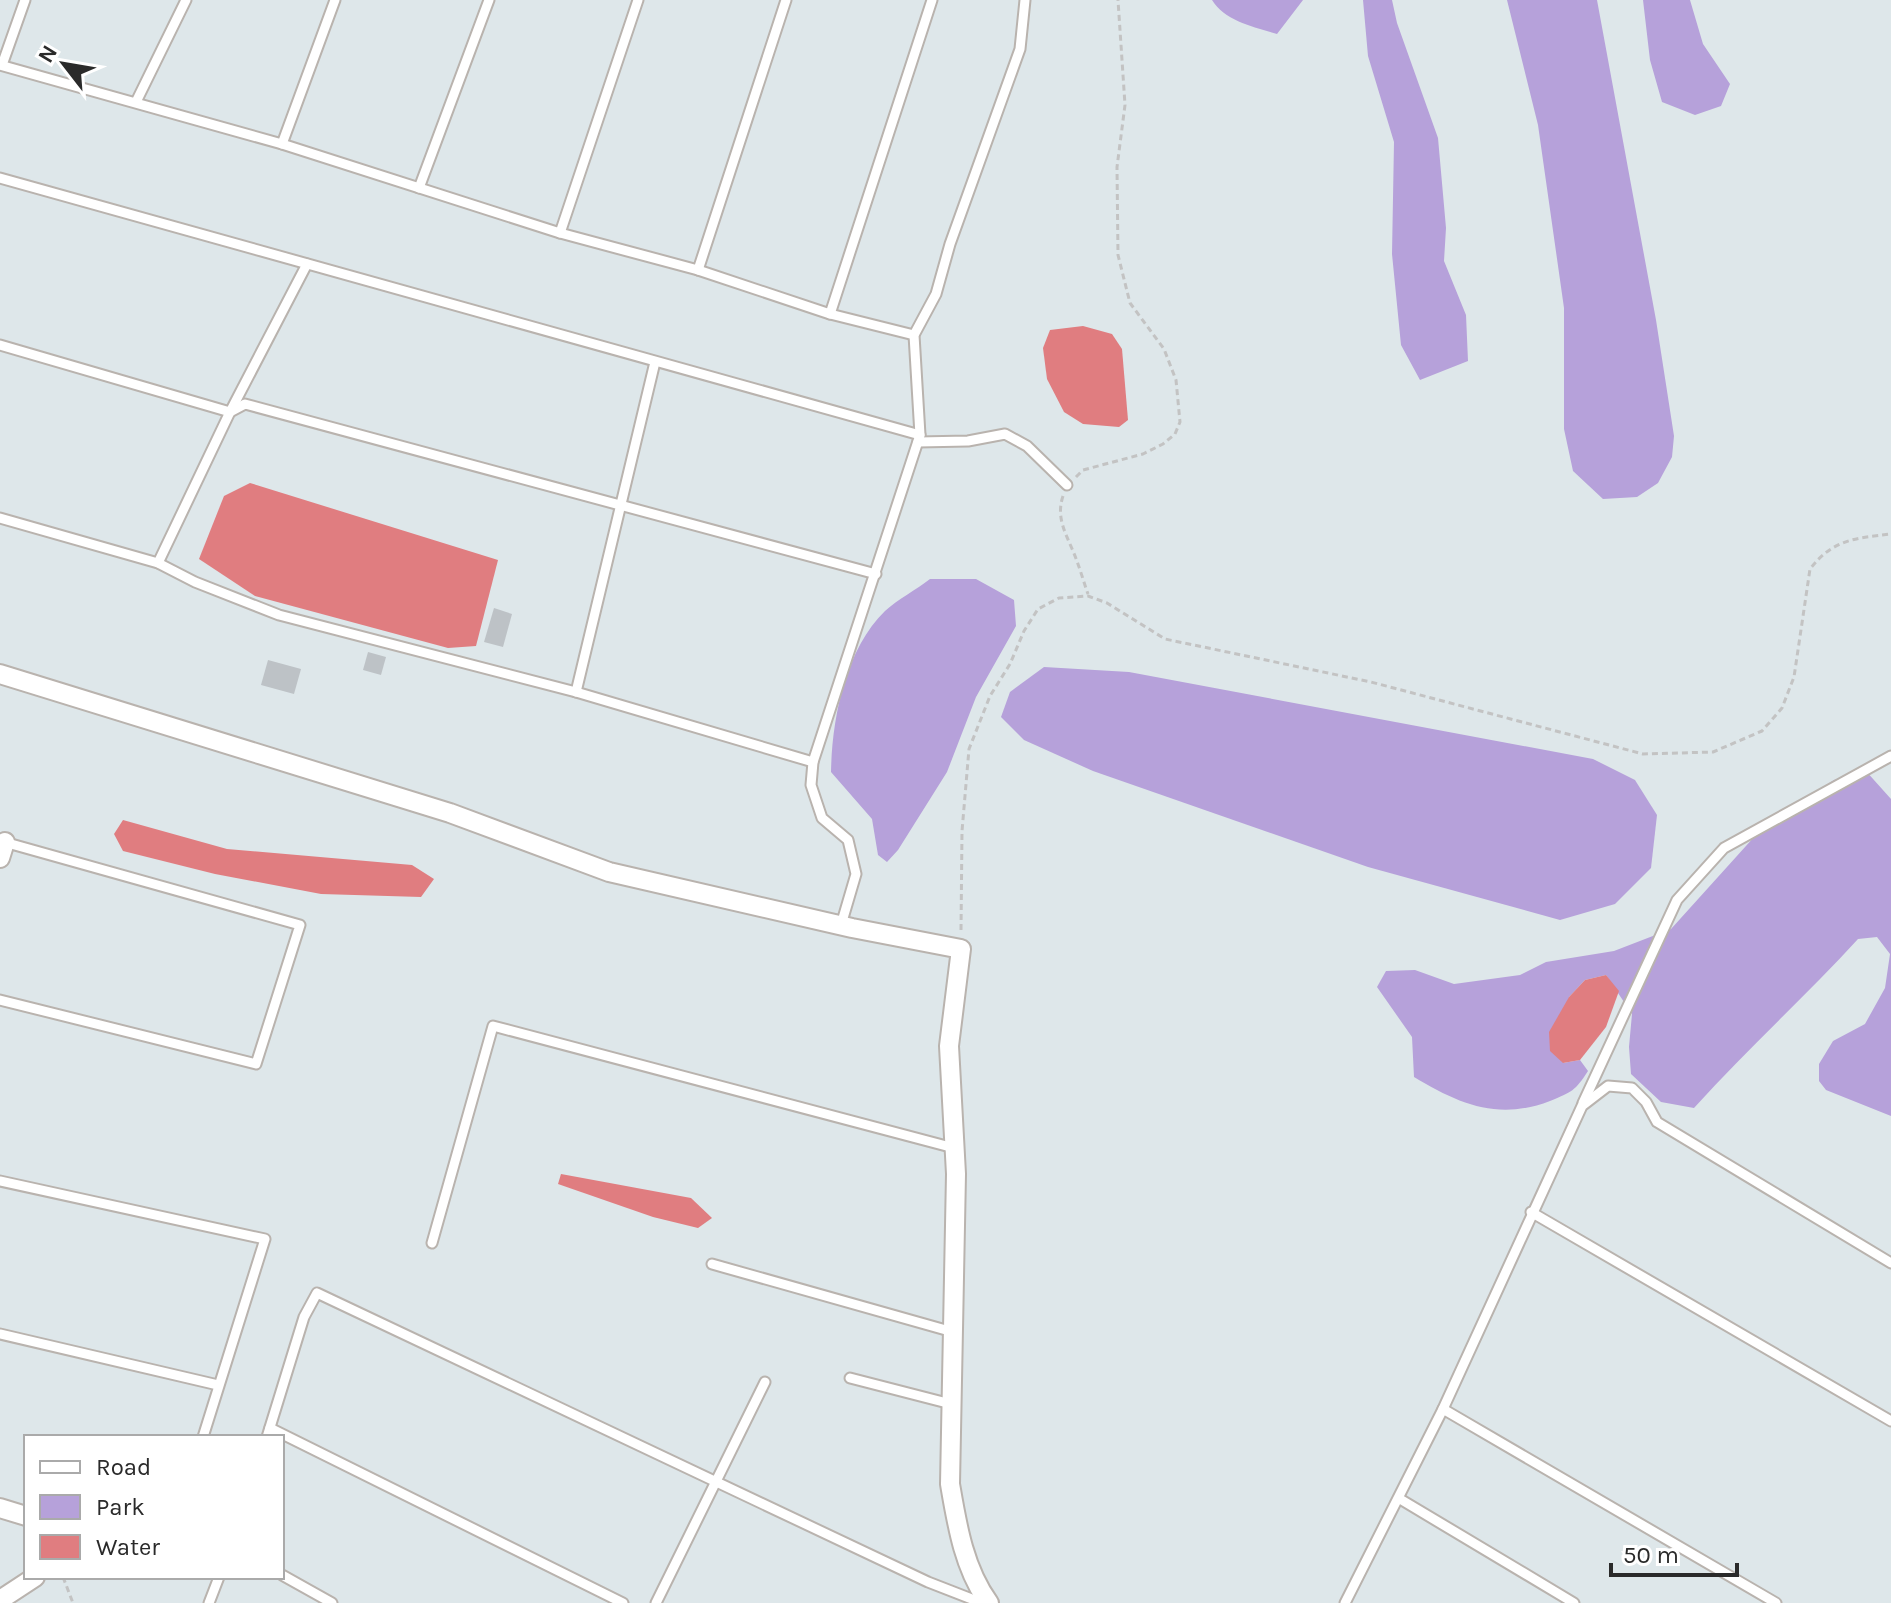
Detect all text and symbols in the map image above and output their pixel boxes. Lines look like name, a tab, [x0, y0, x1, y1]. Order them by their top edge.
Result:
north arrow	[24, 24, 104, 104]
text: N	[33, 41, 63, 68]
legend	[24, 1435, 284, 1579]
text: Road	[96, 1453, 151, 1481]
text: Park	[96, 1493, 145, 1521]
scale bar	[1611, 1527, 1737, 1577]
text: Water	[96, 1533, 160, 1561]
text: 50 m	[1623, 1541, 1679, 1569]

